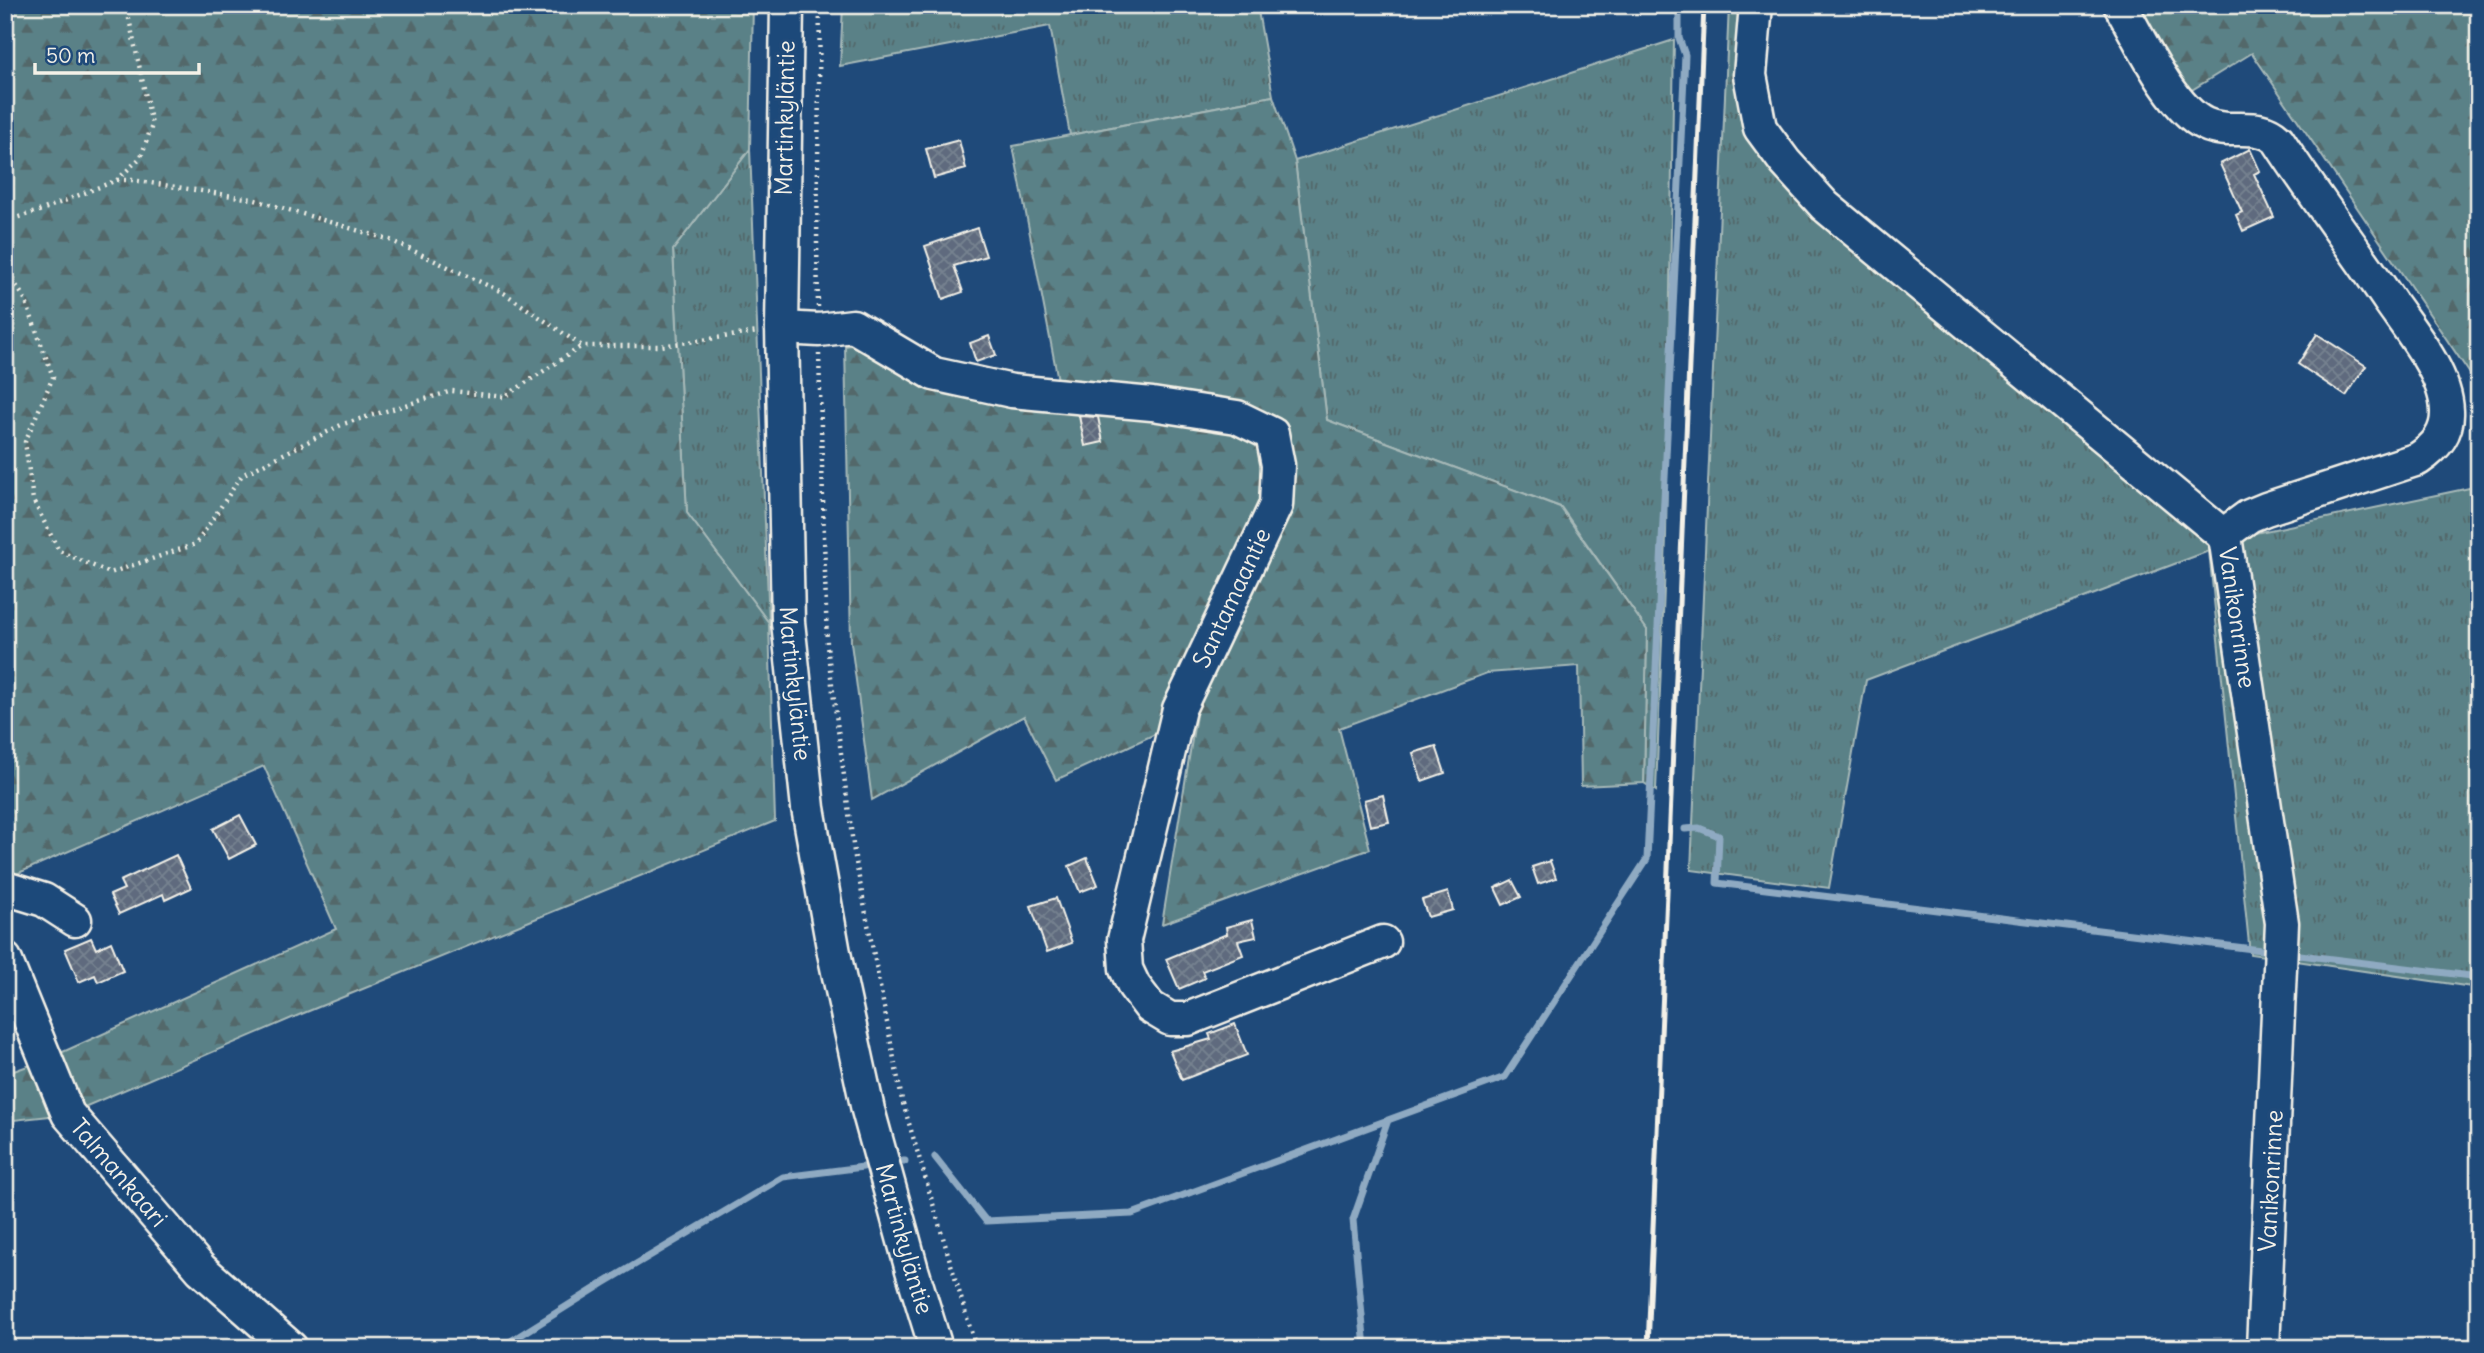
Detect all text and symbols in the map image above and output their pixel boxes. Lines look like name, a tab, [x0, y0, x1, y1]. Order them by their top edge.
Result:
scale bar	[35, 32, 200, 76]
street label: Martinkyläntie	[768, 40, 800, 196]
text: 50 m	[46, 42, 95, 69]
street label: Santamaantie	[1186, 523, 1277, 672]
street label: Vanikonrinne	[2213, 545, 2263, 690]
street label: Martinkyläntie	[774, 606, 819, 762]
street label: Vanikonrinne	[2251, 1109, 2289, 1253]
street label: Talmankaari	[65, 1112, 174, 1233]
street label: Martinkyläntie	[869, 1160, 941, 1318]

